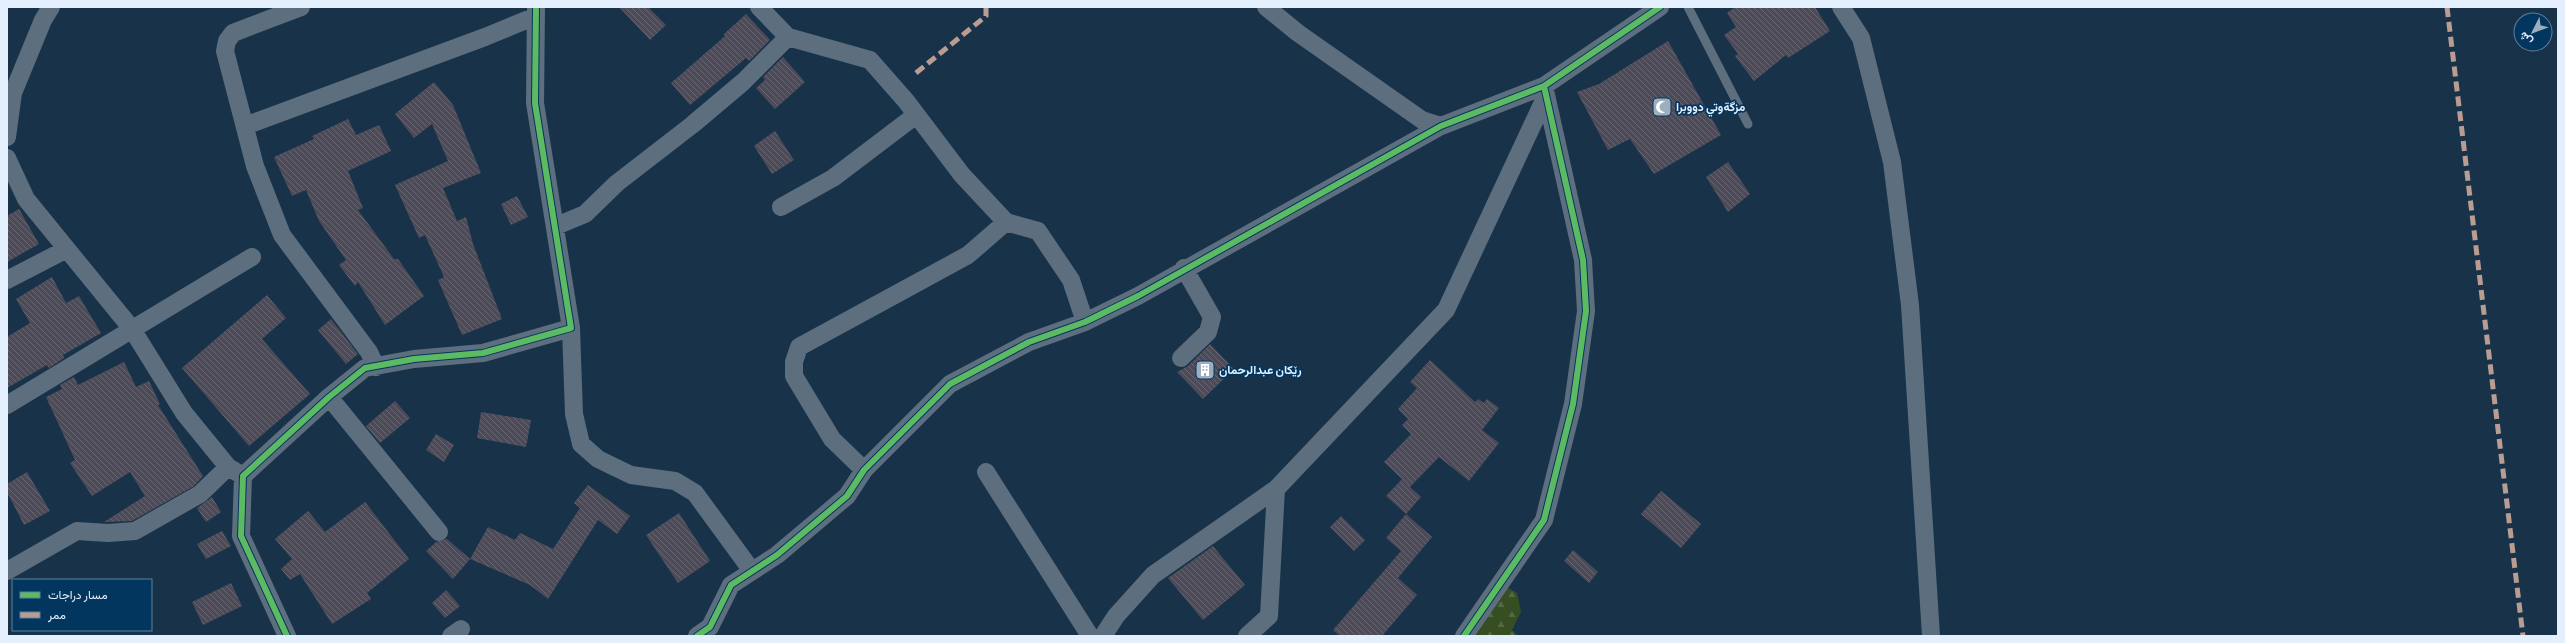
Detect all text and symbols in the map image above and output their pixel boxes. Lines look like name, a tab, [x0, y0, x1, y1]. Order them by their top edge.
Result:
north arrow	[2513, 12, 2553, 52]
text: ش	[2516, 29, 2535, 48]
mosque icon: مزگةوتي دووبرا	[1651, 96, 1673, 118]
place label: مزگةوتي دووبرا	[1676, 99, 1746, 117]
building icon: رێكان عبدالرحمان	[1194, 359, 1216, 381]
place label: رێكان عبدالرحمان	[1219, 362, 1302, 378]
legend	[12, 579, 152, 631]
text: مسار دراجات	[48, 587, 108, 603]
text: ممر	[47, 607, 66, 623]

